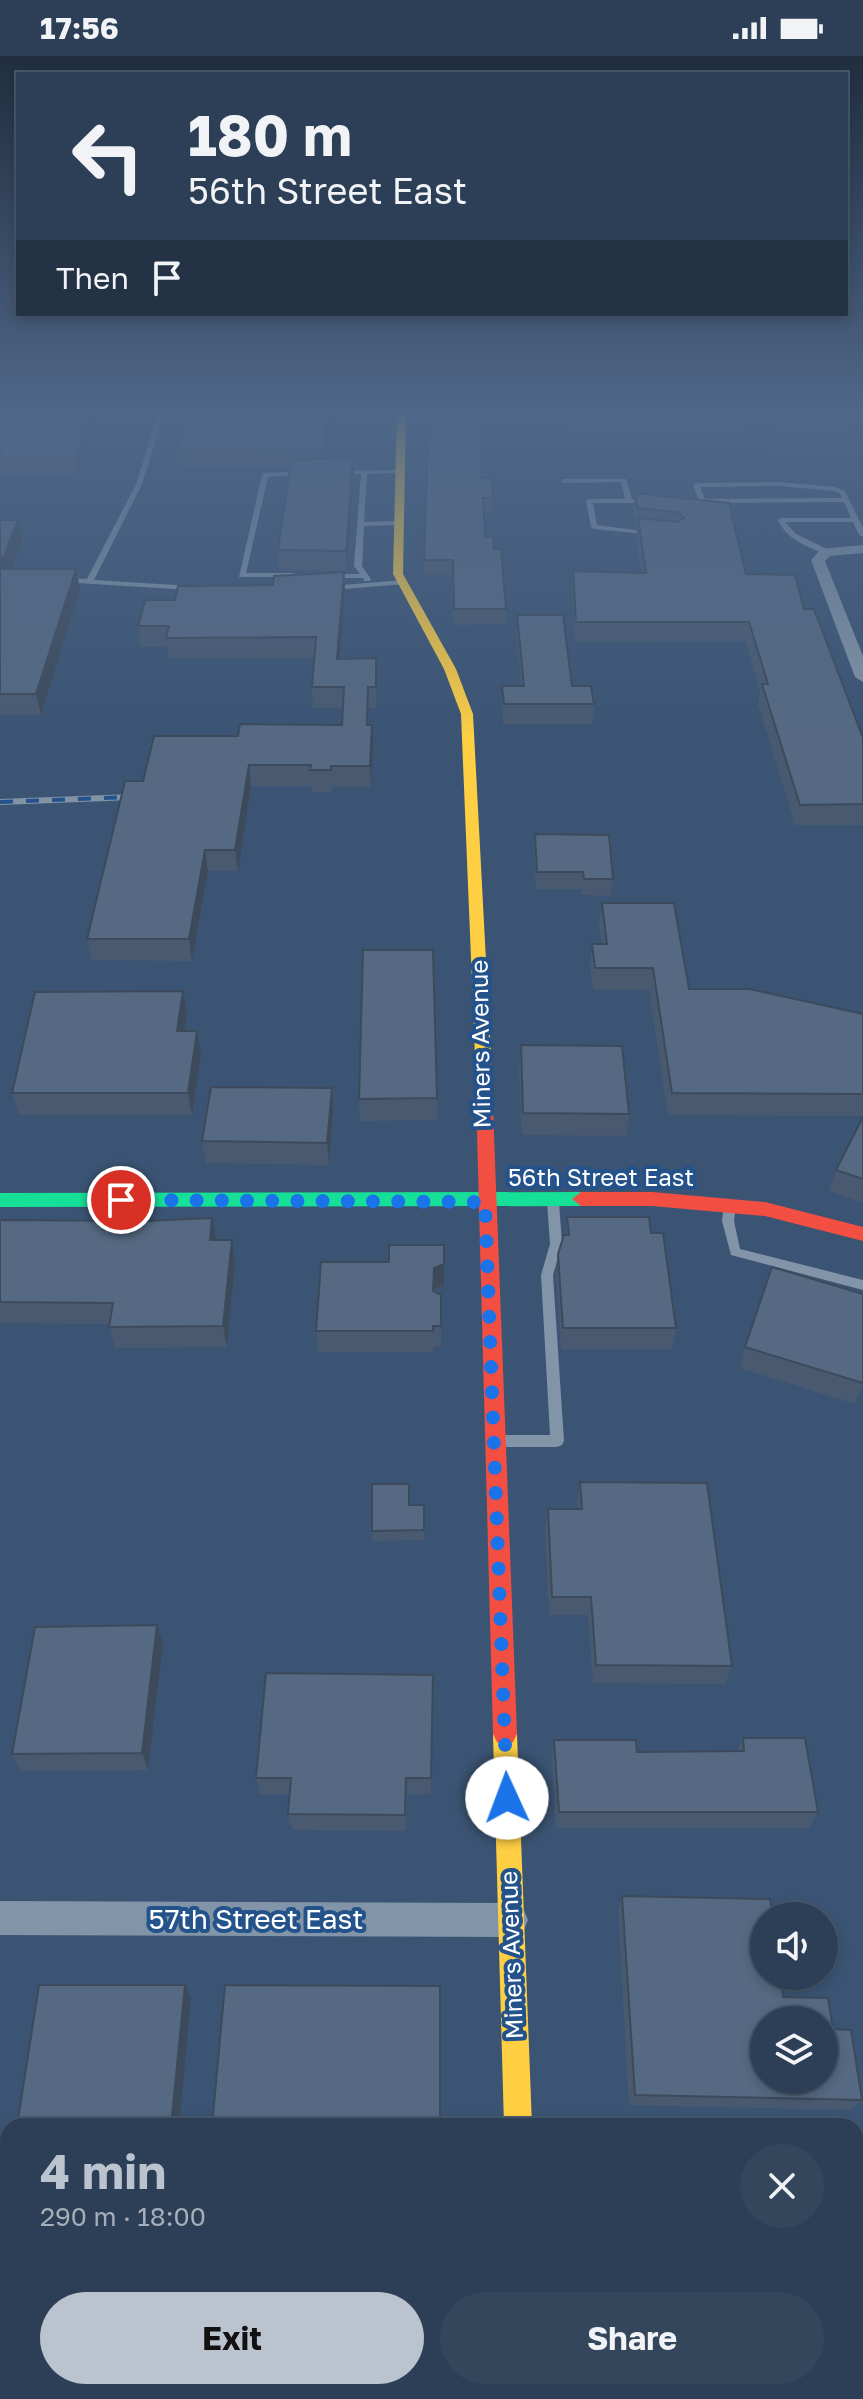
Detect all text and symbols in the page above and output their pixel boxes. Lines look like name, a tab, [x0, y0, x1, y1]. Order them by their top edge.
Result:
text: 17:56	[40, 10, 119, 46]
text: 180 m	[188, 101, 352, 168]
icon: left	[56, 104, 160, 208]
text: 56th Street East	[188, 169, 467, 212]
icon: arrive	[145, 256, 189, 300]
text: Then	[56, 260, 129, 296]
street label: Miners Avenue	[464, 960, 495, 1129]
street label: 56th Street East	[508, 1162, 694, 1191]
pin	[87, 1166, 155, 1234]
icon: arrive	[99, 1178, 143, 1222]
position arrow	[465, 1756, 549, 1840]
street label: Miners Avenue	[493, 1870, 528, 2040]
street label: 57th Street East	[148, 1902, 364, 1935]
map controls	[750, 1902, 838, 2094]
button: sound	[750, 1902, 838, 1990]
button: layers	[750, 2006, 838, 2094]
text: 4 min	[40, 2142, 166, 2200]
button: close	[740, 2144, 824, 2228]
text: 290 m · 18:00	[40, 2201, 206, 2232]
button: Exit	[40, 2292, 424, 2384]
button: Share	[440, 2292, 824, 2384]

